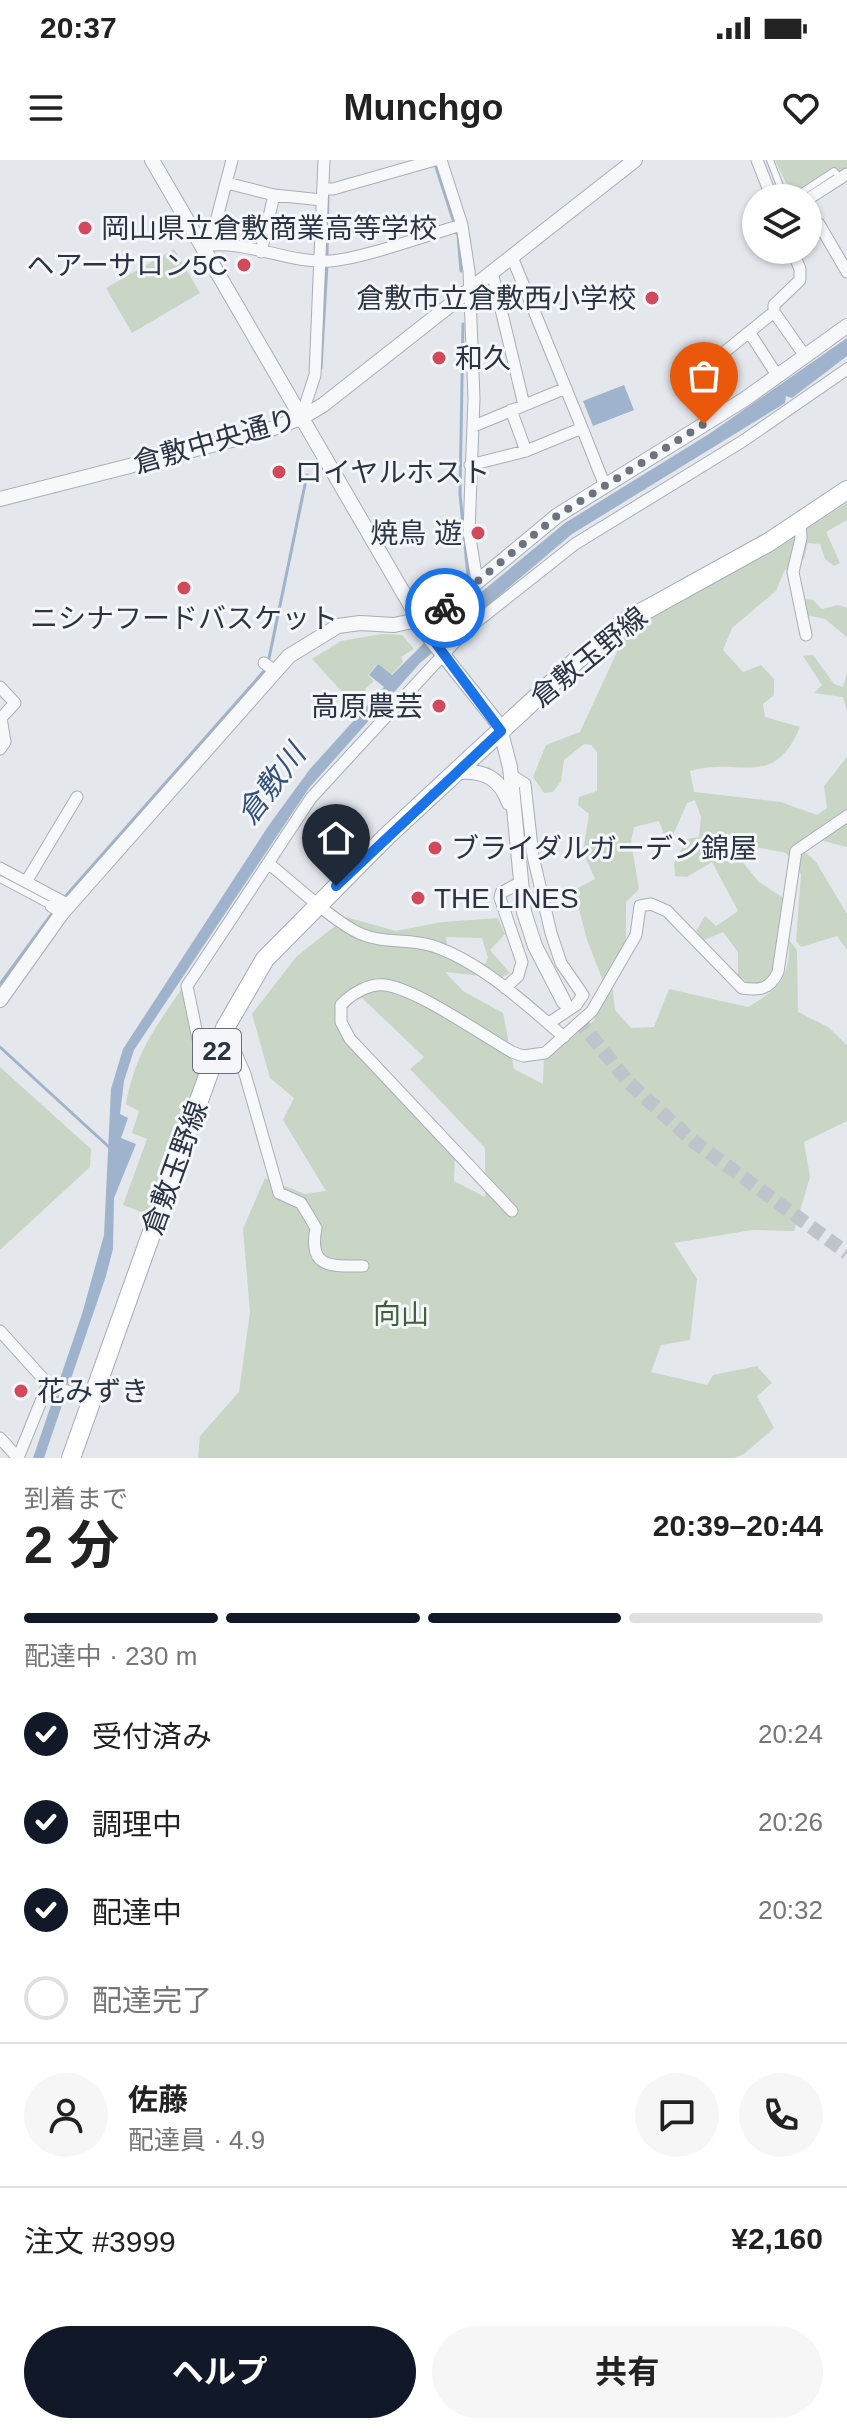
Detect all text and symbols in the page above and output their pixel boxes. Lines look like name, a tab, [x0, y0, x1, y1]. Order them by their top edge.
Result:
text: 20:37	[40, 11, 117, 44]
icon: menu	[24, 86, 68, 130]
icon: heart	[779, 86, 823, 130]
text: Munchgo	[344, 87, 503, 128]
map controls	[742, 184, 822, 264]
button: layers	[742, 184, 822, 264]
place label: 岡山県立倉敷商業高等学校	[101, 213, 437, 244]
marker: 岡山県立倉敷商業高等学校	[76, 219, 94, 237]
place label: ヘアーサロン5C	[26, 250, 228, 281]
marker: ヘアーサロン5C	[235, 256, 253, 274]
place label: 倉敷市立倉敷西小学校	[356, 283, 636, 314]
marker: 倉敷市立倉敷西小学校	[643, 289, 661, 307]
pin	[670, 342, 738, 424]
place label: 和久	[455, 343, 511, 374]
marker: 和久	[430, 349, 448, 367]
icon: bag	[682, 354, 726, 398]
street label: 倉敷中央通り	[130, 403, 300, 479]
place label: ロイヤルホスト	[295, 457, 490, 488]
marker: ロイヤルホスト	[270, 463, 288, 481]
place label: 焼鳥 遊	[370, 518, 462, 549]
marker: 焼鳥 遊	[469, 524, 487, 542]
courier	[405, 568, 485, 648]
marker: ニシナフードバスケット	[175, 579, 193, 597]
icon: bike	[423, 586, 467, 630]
street label: 倉敷玉野線	[525, 601, 653, 713]
place label: ニシナフードバスケット	[30, 603, 338, 634]
place label: 高原農芸	[311, 691, 423, 722]
marker: 高原農芸	[430, 697, 448, 715]
water label: 倉敷川	[231, 736, 313, 830]
pin	[302, 804, 370, 886]
icon: home	[314, 816, 358, 860]
place label: ブライダルガーデン錦屋	[451, 833, 757, 864]
marker: ブライダルガーデン錦屋	[426, 839, 444, 857]
place label: THE LINES	[434, 883, 579, 914]
marker: THE LINES	[409, 889, 427, 907]
road number: 22	[193, 1029, 241, 1073]
street label: 倉敷玉野線	[136, 1097, 214, 1239]
park label: 向山	[373, 1299, 429, 1330]
place label: 花みずき	[37, 1376, 149, 1407]
marker: 花みずき	[12, 1382, 30, 1400]
text: 到着まで	[24, 1484, 128, 1514]
text: 20:39–20:44	[653, 1509, 823, 1542]
text: 2 分	[24, 1516, 119, 1574]
text: 配達中 · 230 m	[24, 1641, 197, 1671]
icon: check	[24, 1712, 68, 1756]
text: 20:24	[758, 1719, 823, 1749]
text: 受付済み	[92, 1720, 212, 1753]
icon: check	[24, 1800, 68, 1844]
text: 20:26	[758, 1807, 823, 1837]
text: 調理中	[92, 1808, 182, 1841]
icon: check	[24, 1888, 68, 1932]
text: 20:32	[758, 1895, 823, 1925]
text: 配達中	[92, 1896, 182, 1929]
text: 配達完了	[92, 1984, 212, 2017]
button: person	[24, 2073, 108, 2157]
button: chat	[635, 2073, 719, 2157]
button: phone	[739, 2073, 823, 2157]
text: 佐藤	[128, 2083, 188, 2116]
text: 配達員 · 4.9	[128, 2125, 265, 2155]
text: ¥2,160	[731, 2222, 823, 2255]
text: 注文 #3999	[24, 2225, 176, 2258]
button: ヘルプ	[24, 2326, 416, 2418]
button: 共有	[432, 2326, 823, 2418]

